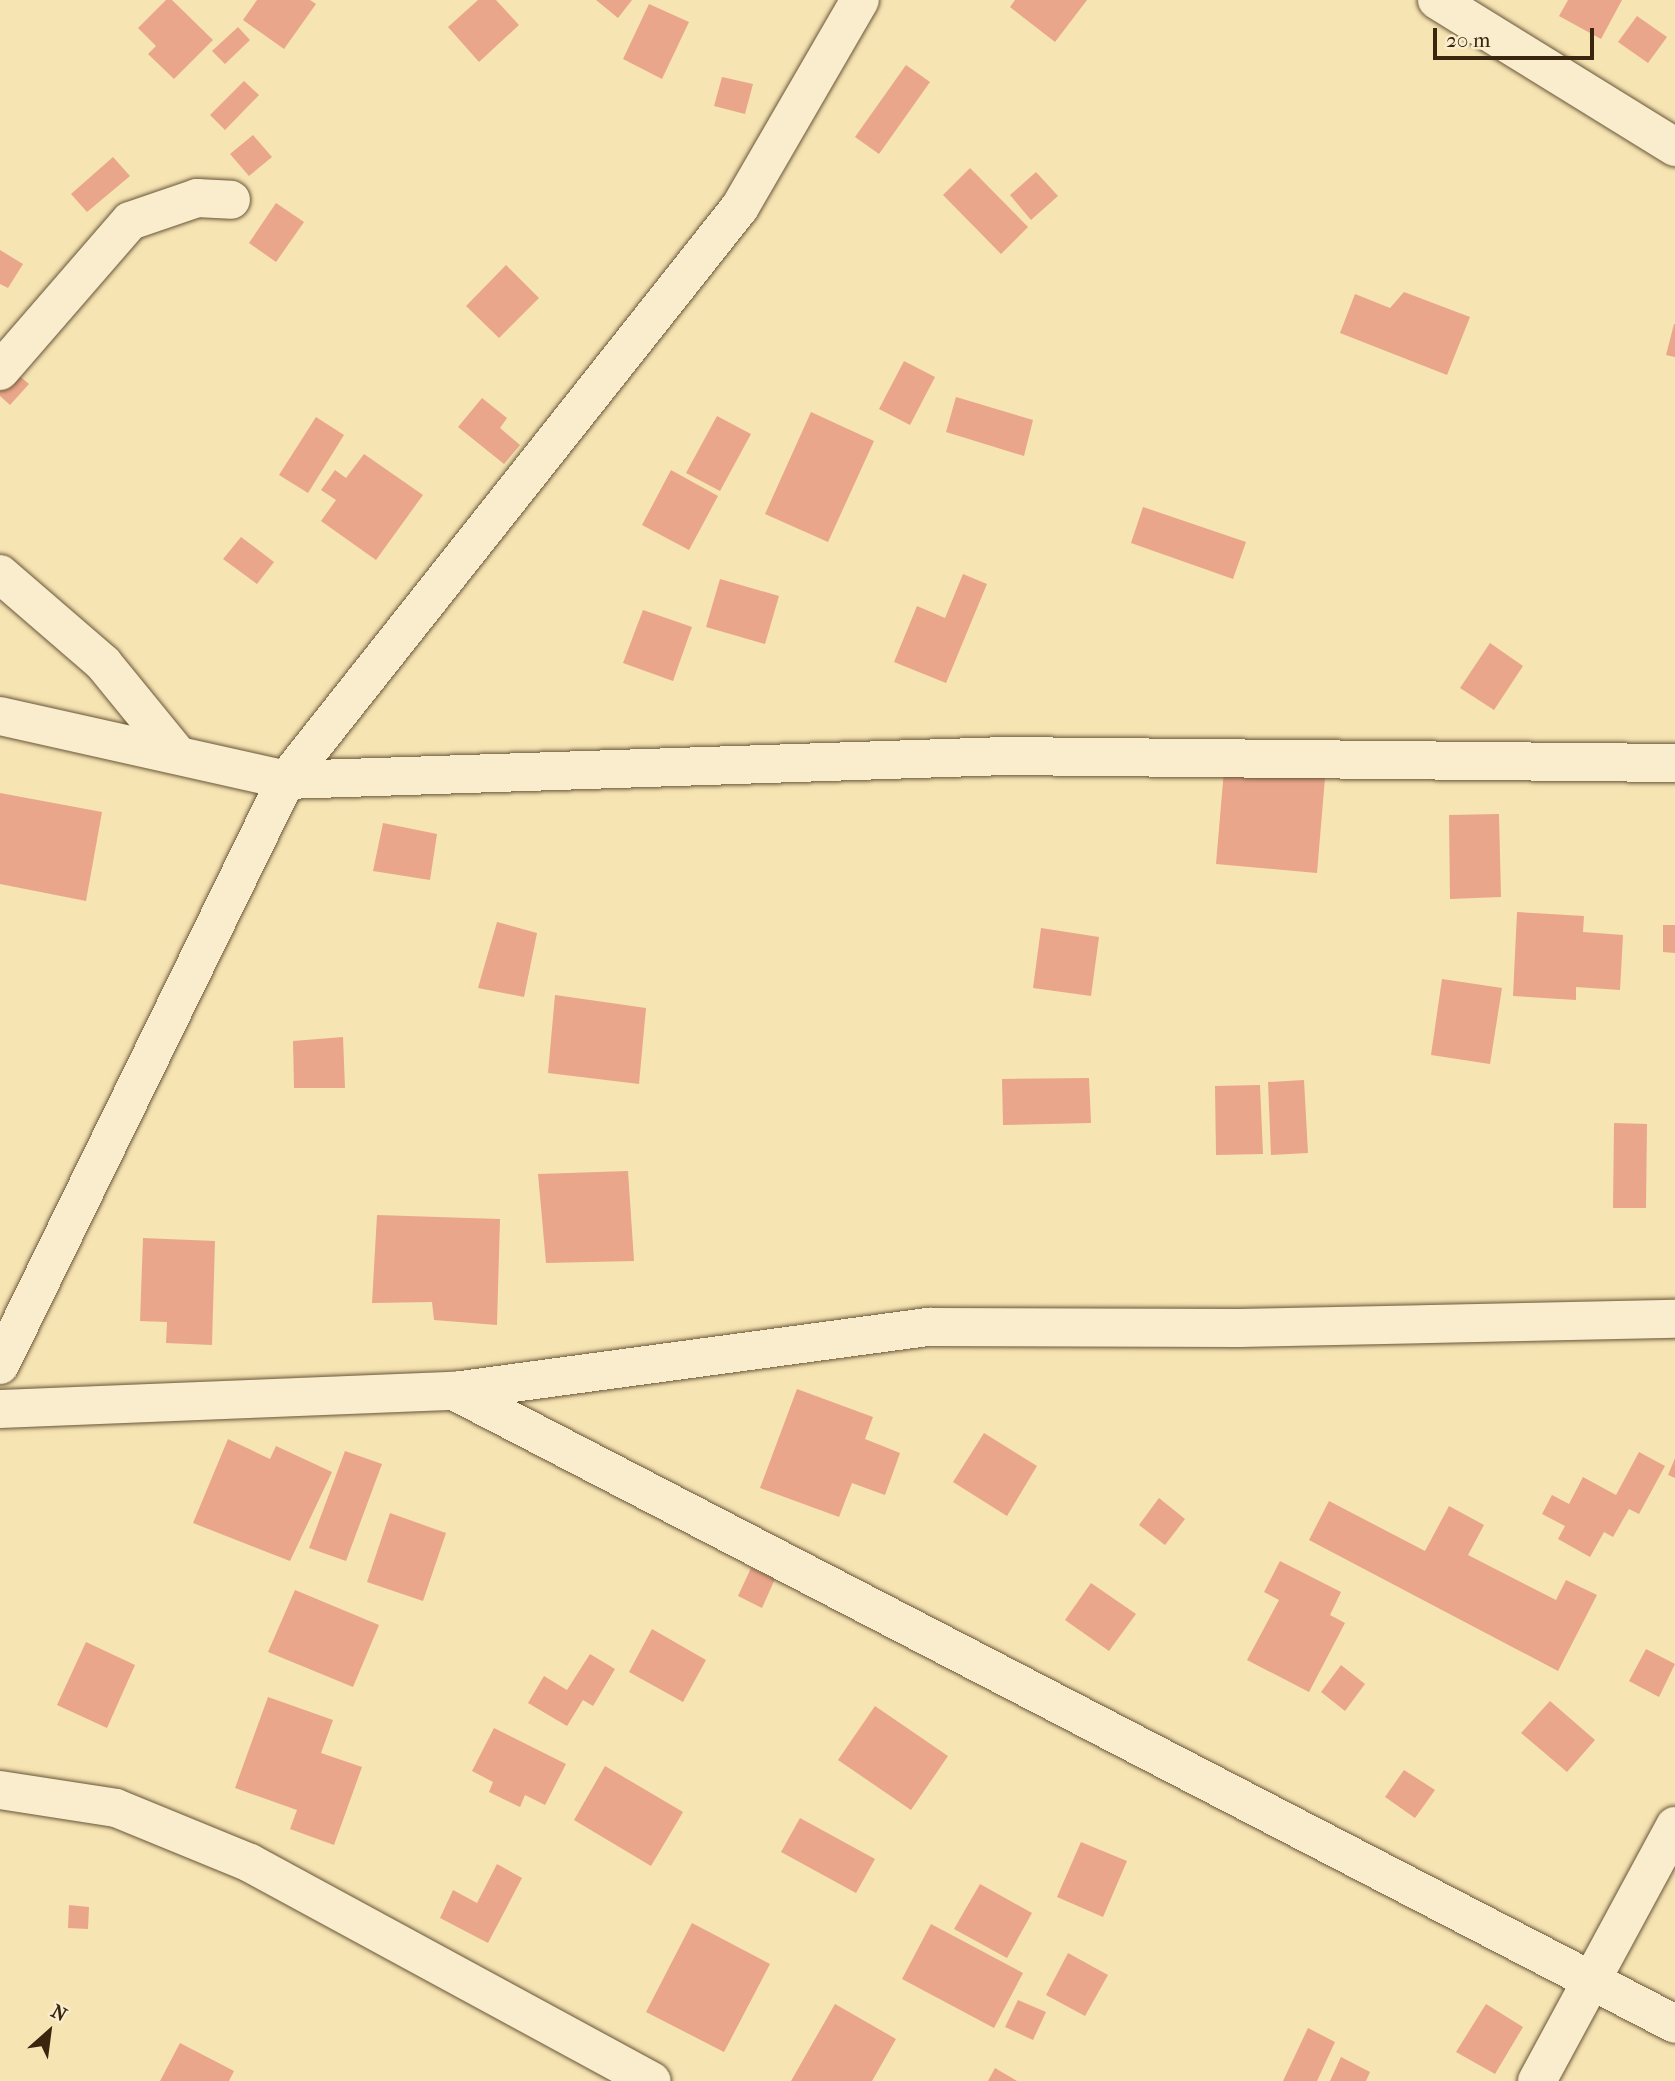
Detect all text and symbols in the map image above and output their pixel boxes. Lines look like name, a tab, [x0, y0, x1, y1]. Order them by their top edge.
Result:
scale bar	[1437, 14, 1598, 58]
text: 20 m	[1446, 28, 1490, 52]
north arrow	[14, 1997, 84, 2067]
text: N	[47, 2000, 70, 2027]

